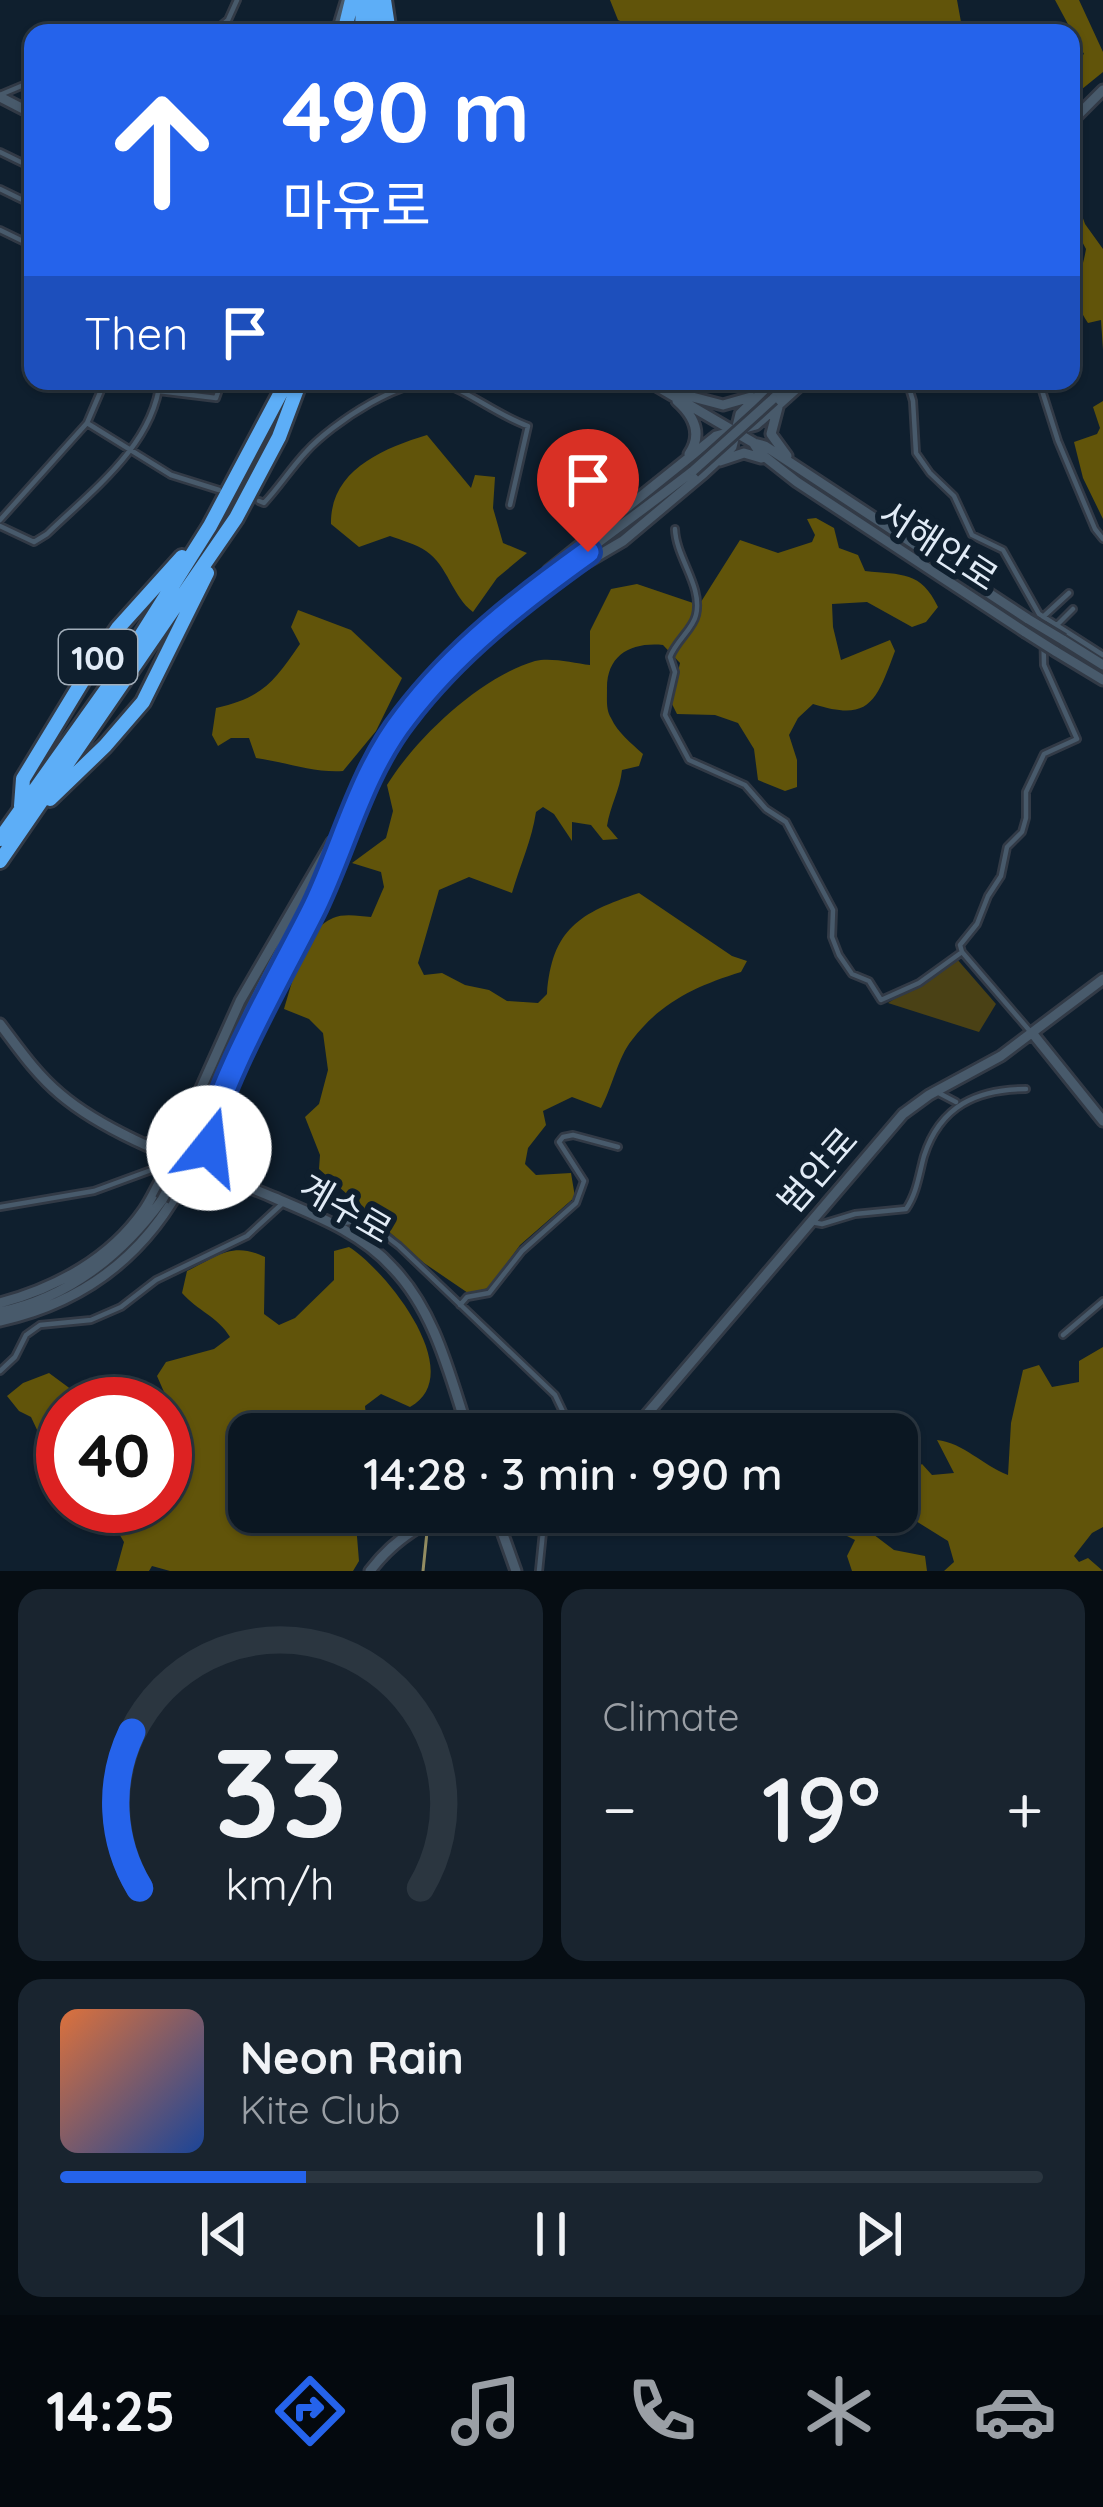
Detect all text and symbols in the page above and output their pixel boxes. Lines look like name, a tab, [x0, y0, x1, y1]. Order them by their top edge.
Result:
text: 490 m	[282, 58, 530, 163]
icon: ahead	[84, 72, 240, 228]
text: 마유로	[282, 171, 431, 239]
icon: arrive	[212, 300, 278, 366]
text: Then	[84, 305, 188, 361]
pin	[537, 429, 639, 552]
icon: arrive	[555, 447, 621, 513]
street label: 서해안로	[871, 490, 1007, 600]
road number: 100	[59, 630, 137, 684]
position arrow	[146, 1085, 272, 1211]
street label: 범안로	[767, 1118, 867, 1222]
street label: 계수로	[292, 1164, 400, 1252]
speed limit sign: 40	[36, 1377, 192, 1533]
text: 14:28 · 3 min · 990 m	[363, 1445, 783, 1501]
text: Climate	[603, 1692, 740, 1741]
text: 33	[213, 1712, 347, 1868]
text: 19°	[762, 1752, 881, 1865]
text: −	[603, 1767, 637, 1850]
text: +	[1006, 1767, 1043, 1850]
text: km/h	[226, 1857, 335, 1911]
text: Neon Rain	[240, 2029, 464, 2085]
text: Kite Club	[240, 2085, 400, 2134]
icon: previous	[191, 2201, 257, 2267]
icon: pause	[518, 2201, 584, 2267]
icon: next	[846, 2201, 912, 2267]
icon: directions	[268, 2369, 352, 2453]
icon: music	[444, 2369, 528, 2453]
icon: phone	[620, 2369, 704, 2453]
icon: climate	[797, 2369, 881, 2453]
icon: car	[973, 2369, 1057, 2453]
text: 14:25	[46, 2377, 175, 2445]

